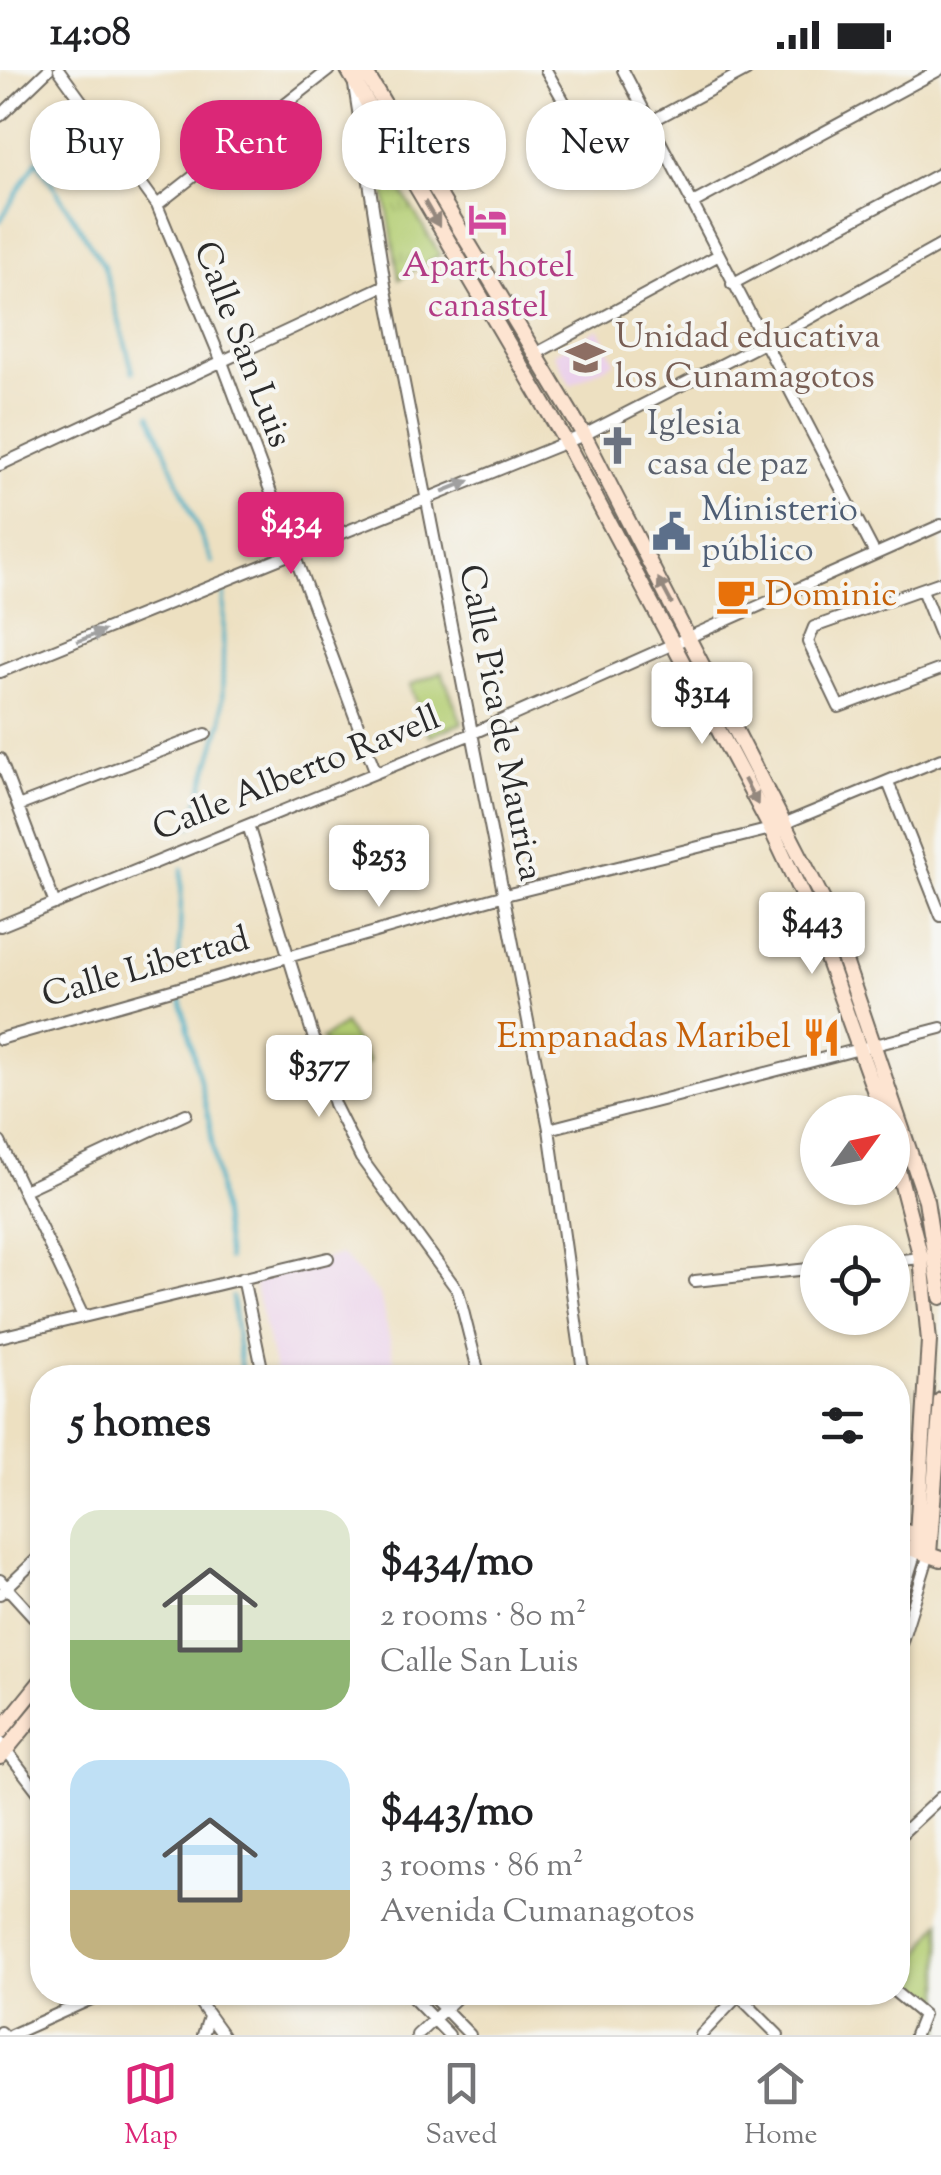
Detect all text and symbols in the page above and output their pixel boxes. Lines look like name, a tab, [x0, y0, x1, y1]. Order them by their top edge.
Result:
text: 14:08	[50, 8, 131, 62]
chip: Buy	[30, 100, 160, 190]
chip: Rent	[180, 100, 322, 190]
chip: Filters	[342, 100, 506, 190]
chip: New	[526, 100, 665, 190]
hotel icon: Apart hotel canastel	[467, 199, 509, 241]
one-way arrow	[423, 200, 440, 229]
street label: Calle San Luis	[178, 235, 304, 455]
place label: Apart hotel canastel	[402, 242, 575, 333]
place label: Unidad educativa los Cunamagotos	[615, 313, 880, 404]
school or university icon: Unidad educativa los Cunamagotos	[564, 337, 606, 379]
place label: Iglesia casa de paz	[647, 400, 808, 491]
church icon: Iglesia casa de paz	[596, 424, 638, 466]
one-way arrow	[441, 478, 471, 494]
place label: Ministerio público	[701, 486, 858, 577]
pin: $434	[232, 492, 350, 577]
text: $434	[260, 501, 322, 547]
public building icon: Ministerio público	[650, 510, 692, 552]
street label: Calle Pica de Maurica	[443, 560, 555, 886]
place label: Dominic	[765, 571, 897, 622]
cafe icon: Dominic	[714, 575, 756, 617]
one-way arrow	[657, 576, 674, 605]
one-way arrow	[76, 627, 106, 643]
pin: $314	[643, 662, 761, 747]
text: $314	[674, 671, 731, 717]
street label: Calle Alberto Ravell	[146, 694, 449, 856]
one-way arrow	[742, 777, 759, 806]
pin: $253	[320, 825, 438, 910]
text: $253	[351, 834, 407, 880]
pin: $443	[753, 892, 871, 977]
text: $443	[781, 901, 843, 947]
street label: Calle Libertad	[36, 915, 256, 1023]
place label: Empanadas Maribel	[497, 1013, 791, 1064]
restaurant icon: Empanadas Maribel	[800, 1017, 842, 1059]
pin: $377	[260, 1035, 378, 1120]
text: $377	[288, 1044, 350, 1090]
north arrow	[800, 1095, 910, 1205]
map controls	[800, 1095, 910, 1335]
button: locate	[800, 1225, 910, 1335]
text: 5 homes	[70, 1395, 211, 1455]
icon: filters	[815, 1398, 870, 1453]
text: $434/mo	[380, 1534, 534, 1594]
icon: home	[150, 1550, 270, 1670]
text: 2 rooms · 80 m²	[380, 1594, 587, 1640]
text: Calle San Luis	[380, 1640, 578, 1686]
text: $443/mo	[380, 1784, 534, 1844]
icon: home	[150, 1800, 270, 1920]
text: 3 rooms · 86 m²	[380, 1844, 583, 1890]
text: Avenida Cumanagotos	[380, 1890, 695, 1936]
tab: Map	[123, 2056, 178, 2156]
tab: Saved	[425, 2056, 497, 2156]
tab: Home	[744, 2056, 818, 2156]

